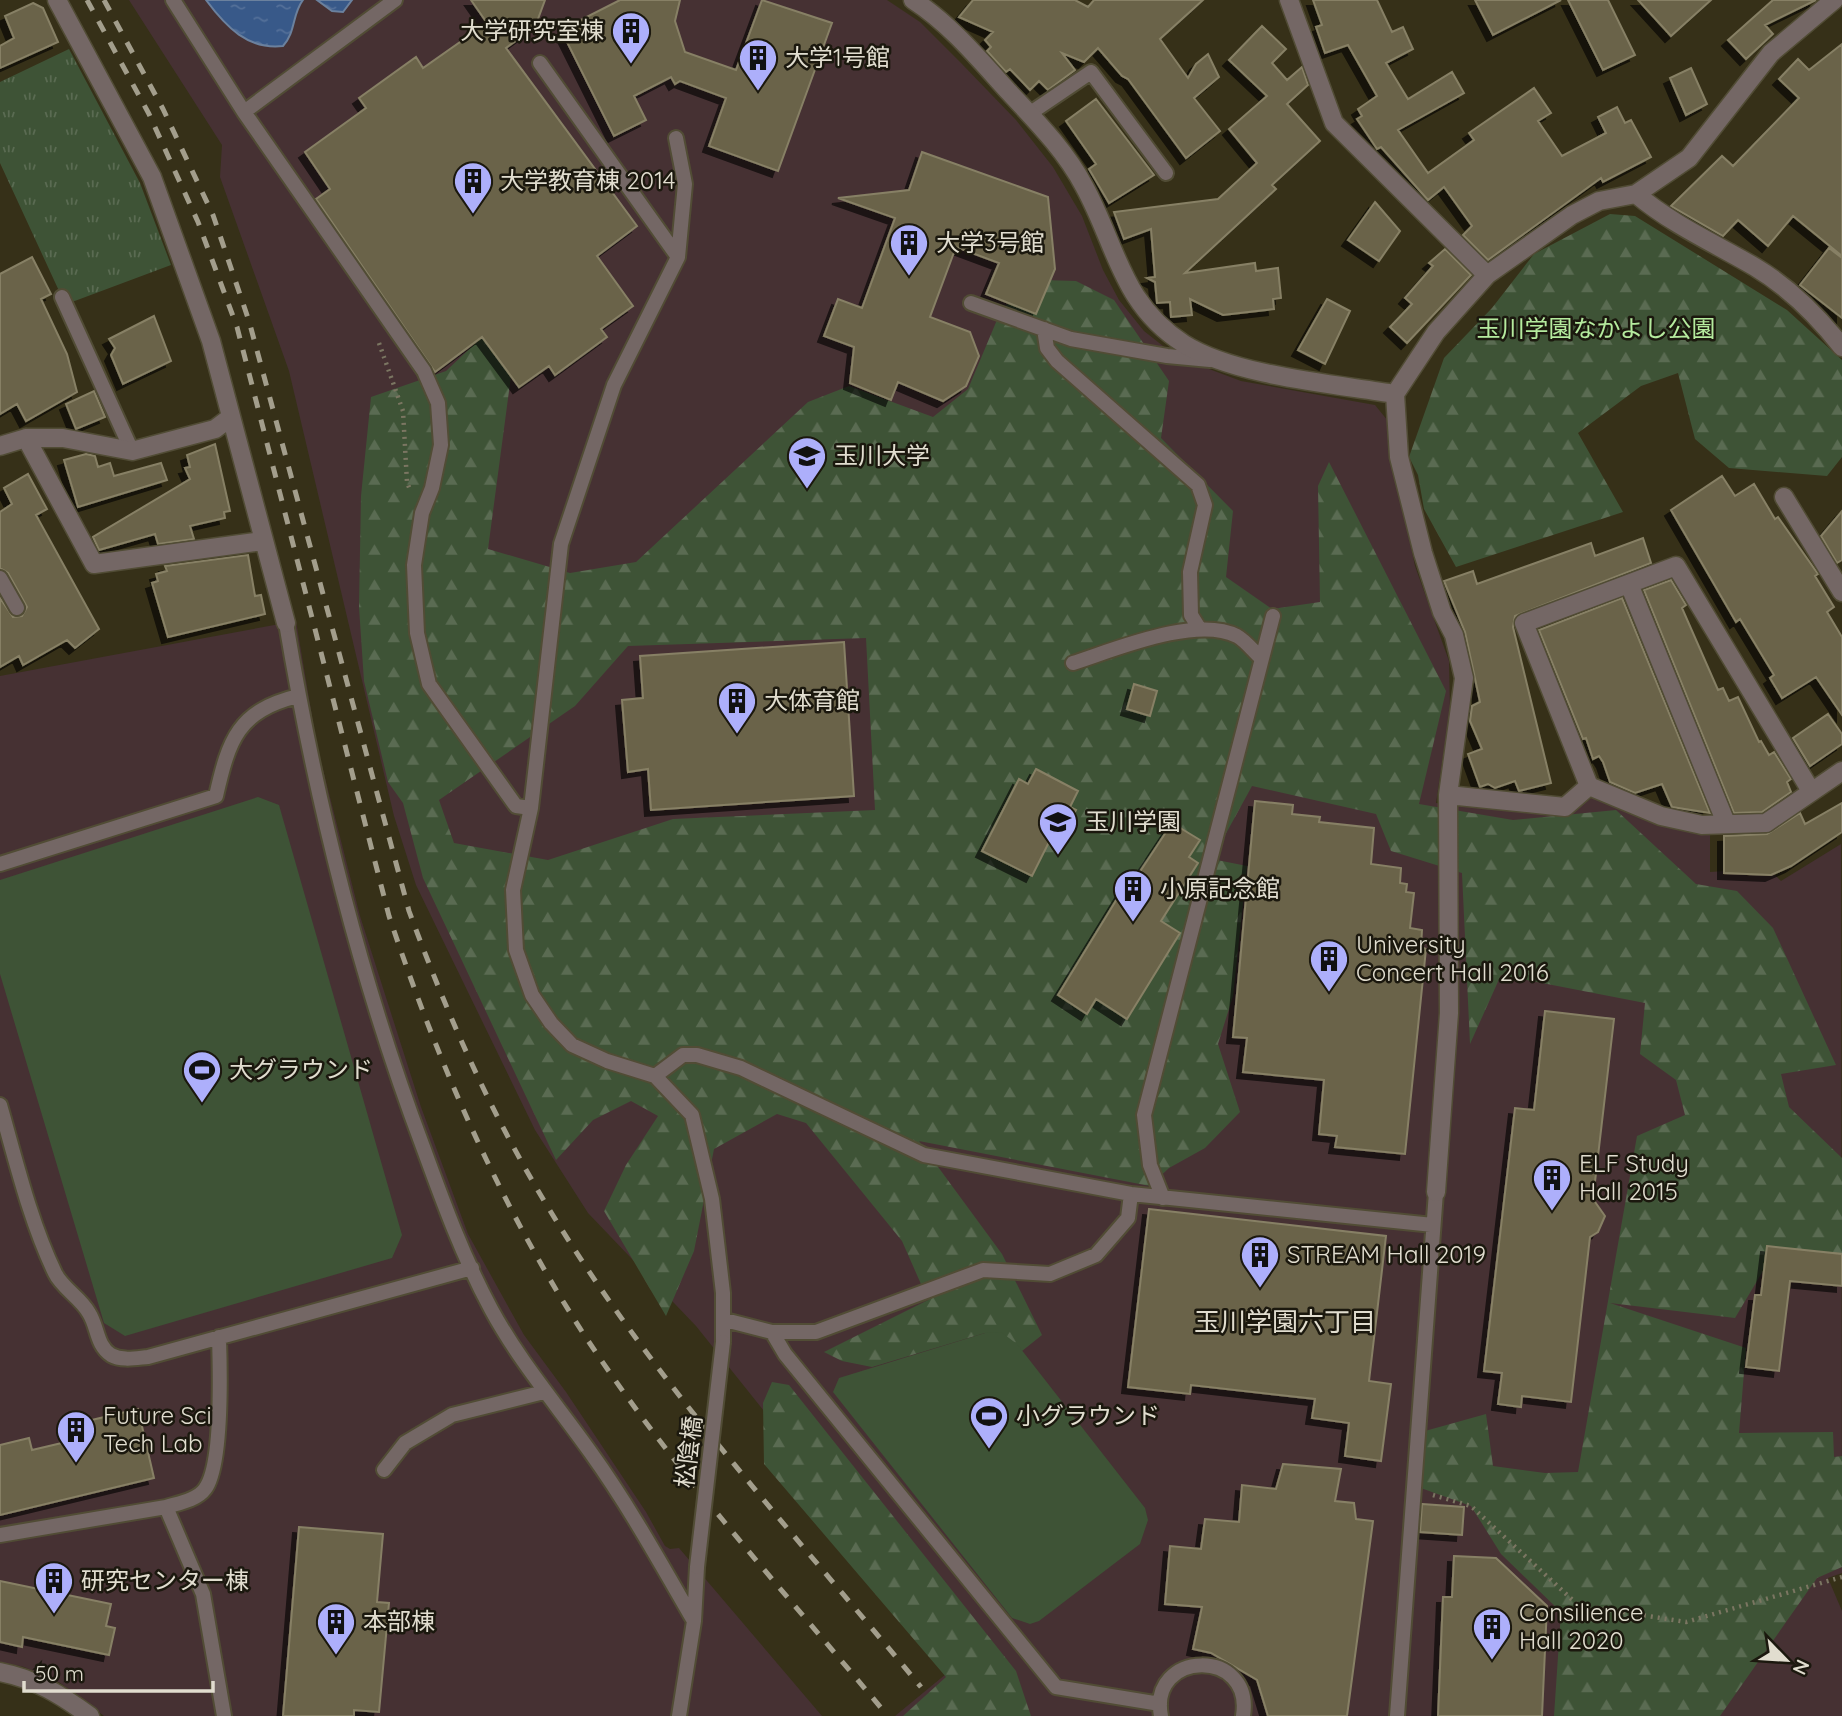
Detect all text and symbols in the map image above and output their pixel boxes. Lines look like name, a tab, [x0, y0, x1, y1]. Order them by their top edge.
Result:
building icon: 大学研究室棟	[610, 10, 652, 65]
place label: 大学研究室棟	[460, 15, 604, 45]
building icon: 大学1号館	[737, 37, 779, 92]
place label: 大学1号館	[785, 42, 890, 72]
building icon: 大学教育棟 2014	[452, 160, 494, 215]
place label: 大学教育棟 2014	[500, 165, 675, 195]
building icon: 大学3号館	[888, 222, 930, 277]
place label: 大学3号館	[936, 227, 1045, 257]
park label: 玉川学園なかよし公園	[1477, 313, 1715, 343]
school or university icon: 玉川大学	[786, 435, 828, 490]
place label: 玉川大学	[834, 440, 930, 470]
building icon: 大体育館	[716, 680, 758, 735]
place label: 大体育館	[764, 685, 860, 715]
school or university icon: 玉川学園	[1037, 801, 1079, 856]
place label: 玉川学園	[1085, 806, 1181, 836]
building icon: 小原記念館	[1112, 868, 1154, 923]
place label: 小原記念館	[1160, 873, 1280, 903]
place label: University Concert Hall 2016	[1356, 929, 1549, 987]
building icon: University Concert Hall 2016	[1308, 938, 1350, 993]
sports icon: 大グラウンド	[181, 1049, 223, 1104]
place label: 大グラウンド	[229, 1054, 373, 1084]
place label: ELF Study Hall 2015	[1579, 1148, 1689, 1206]
building icon: ELF Study Hall 2015	[1531, 1157, 1573, 1212]
building icon: STREAM Hall 2019	[1239, 1234, 1281, 1289]
place label: STREAM Hall 2019	[1287, 1239, 1486, 1269]
district label: 玉川学園六丁目	[1194, 1305, 1376, 1338]
sports icon: 小グラウンド	[968, 1395, 1010, 1450]
place label: Future Sci Tech Lab	[103, 1400, 212, 1458]
place label: 小グラウンド	[1016, 1400, 1160, 1430]
building icon: Future Sci Tech Lab	[55, 1409, 97, 1464]
street label: 松陰橋	[669, 1414, 707, 1489]
building icon: 研究センター棟	[33, 1560, 75, 1615]
place label: 研究センター棟	[81, 1565, 249, 1595]
place label: Consilience Hall 2020	[1519, 1597, 1644, 1655]
building icon: 本部棟	[315, 1601, 357, 1656]
place label: 本部棟	[363, 1606, 435, 1636]
building icon: Consilience Hall 2020	[1471, 1606, 1513, 1661]
north arrow	[1751, 1625, 1821, 1695]
scale bar	[24, 1650, 214, 1694]
text: N	[1788, 1656, 1815, 1679]
text: 50 m	[35, 1660, 84, 1686]

